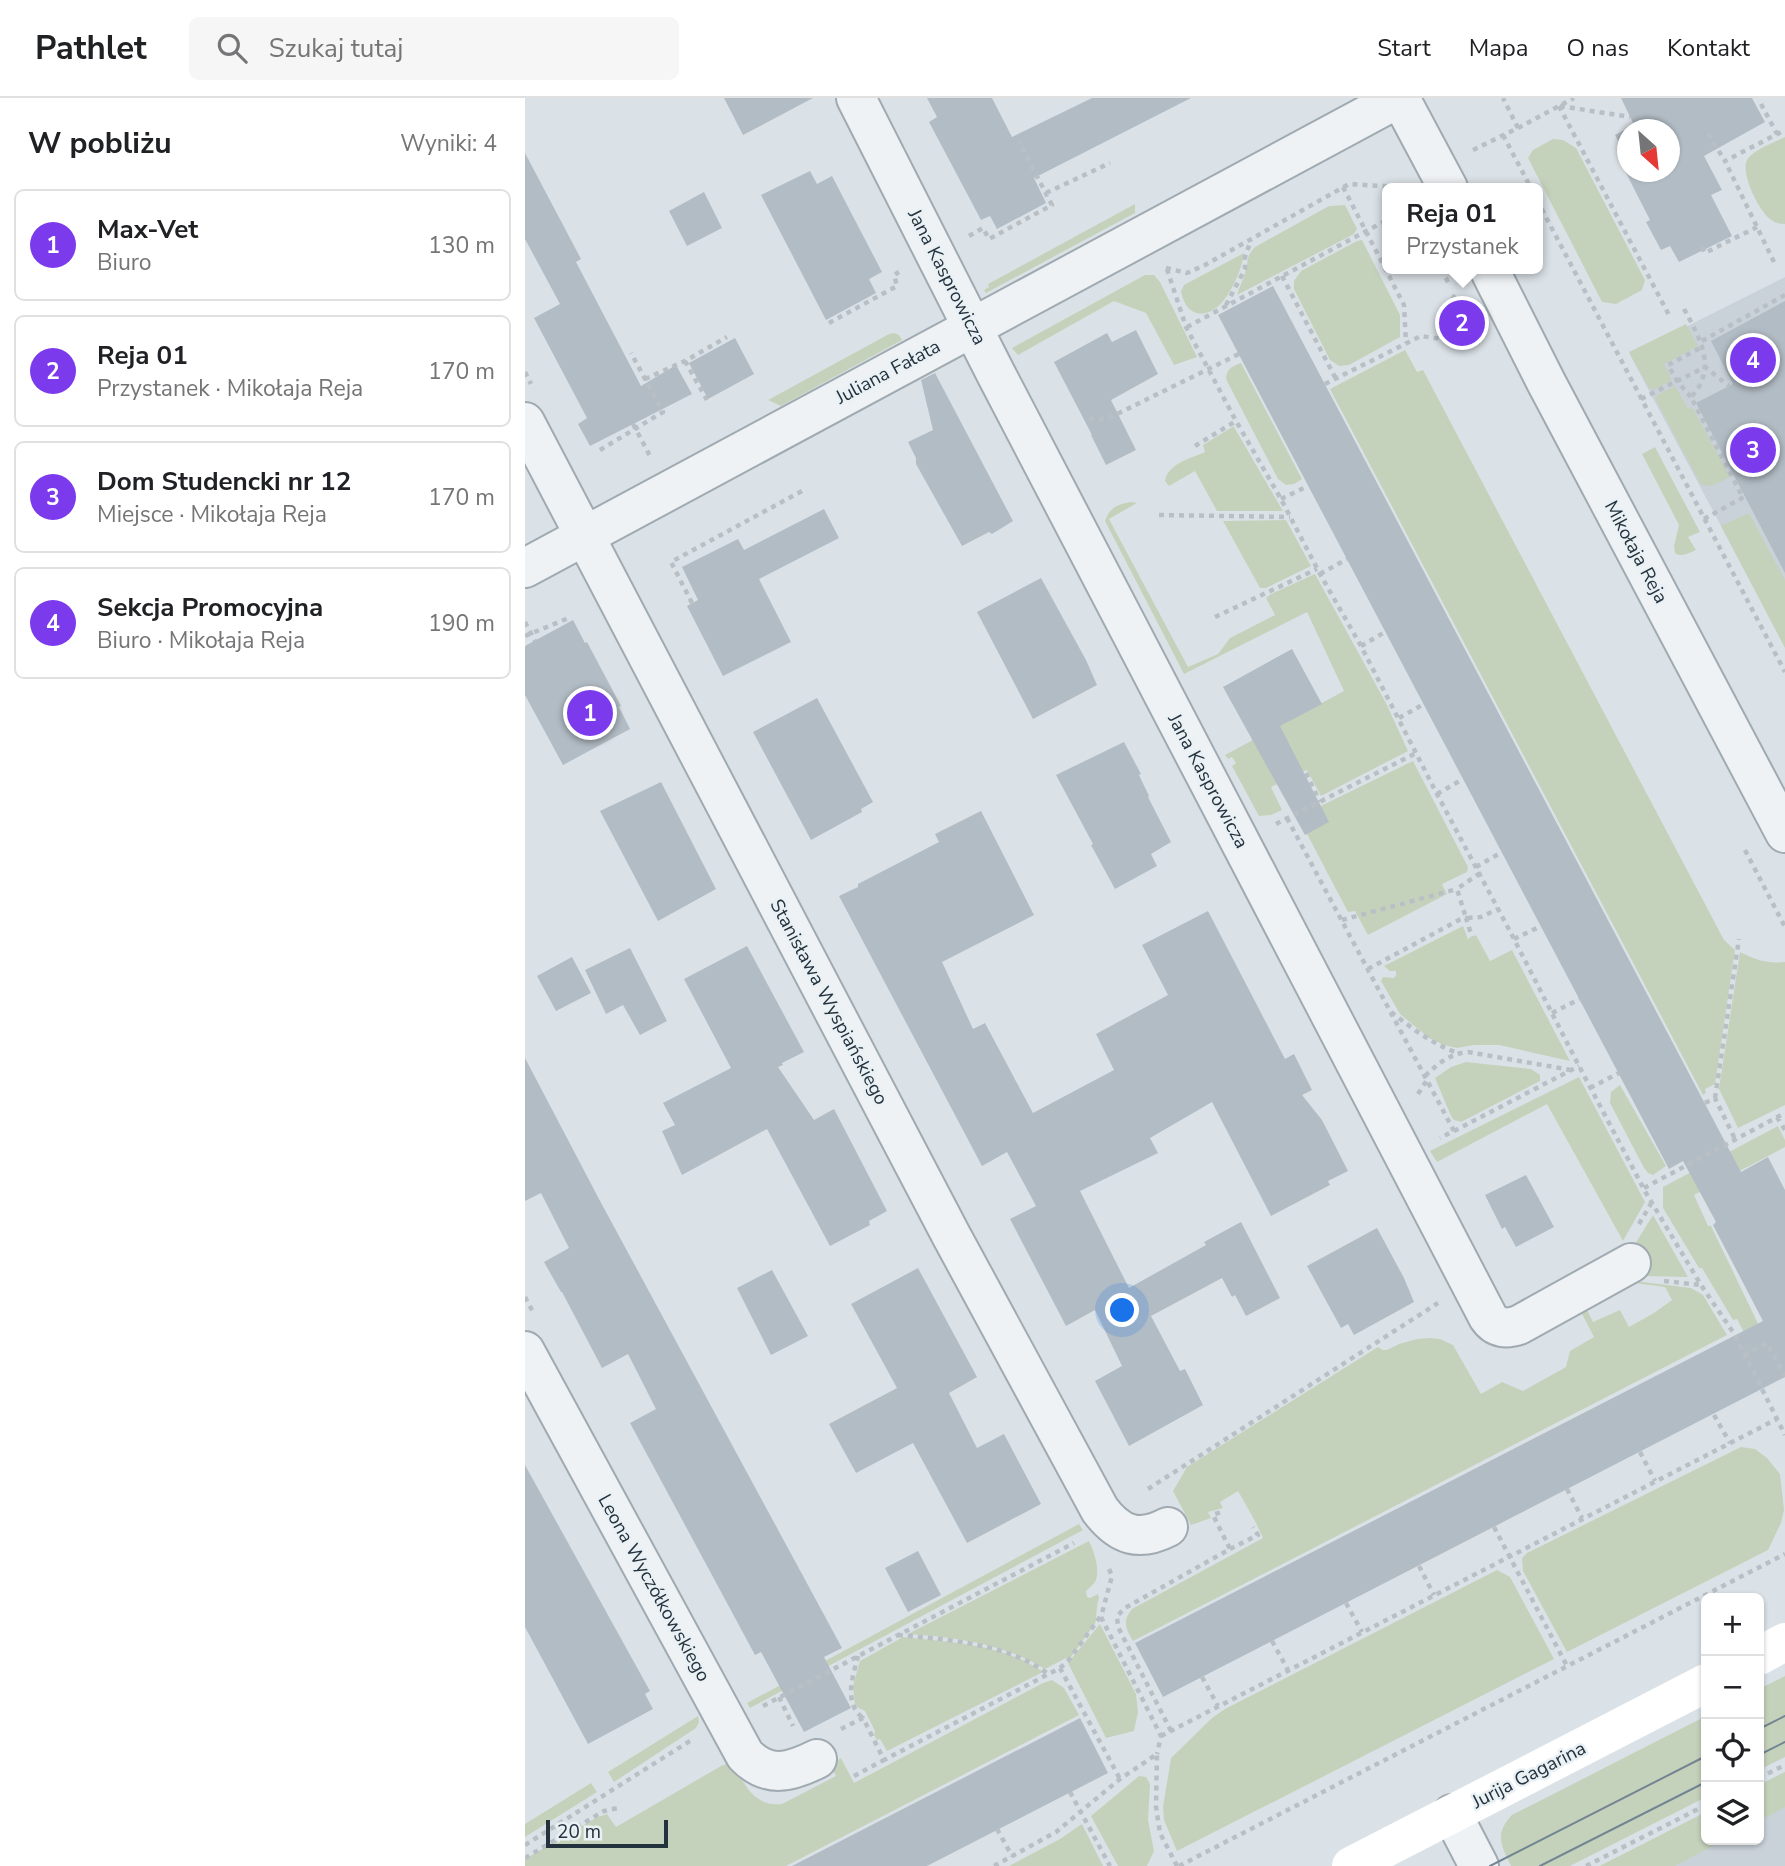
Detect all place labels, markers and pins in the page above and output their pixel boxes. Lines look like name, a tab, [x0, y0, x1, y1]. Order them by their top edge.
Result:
pin: 2	[1439, 297, 1485, 349]
pin: 4	[1730, 334, 1776, 386]
pin: 3	[1730, 424, 1776, 476]
pin: 1	[567, 687, 613, 739]

